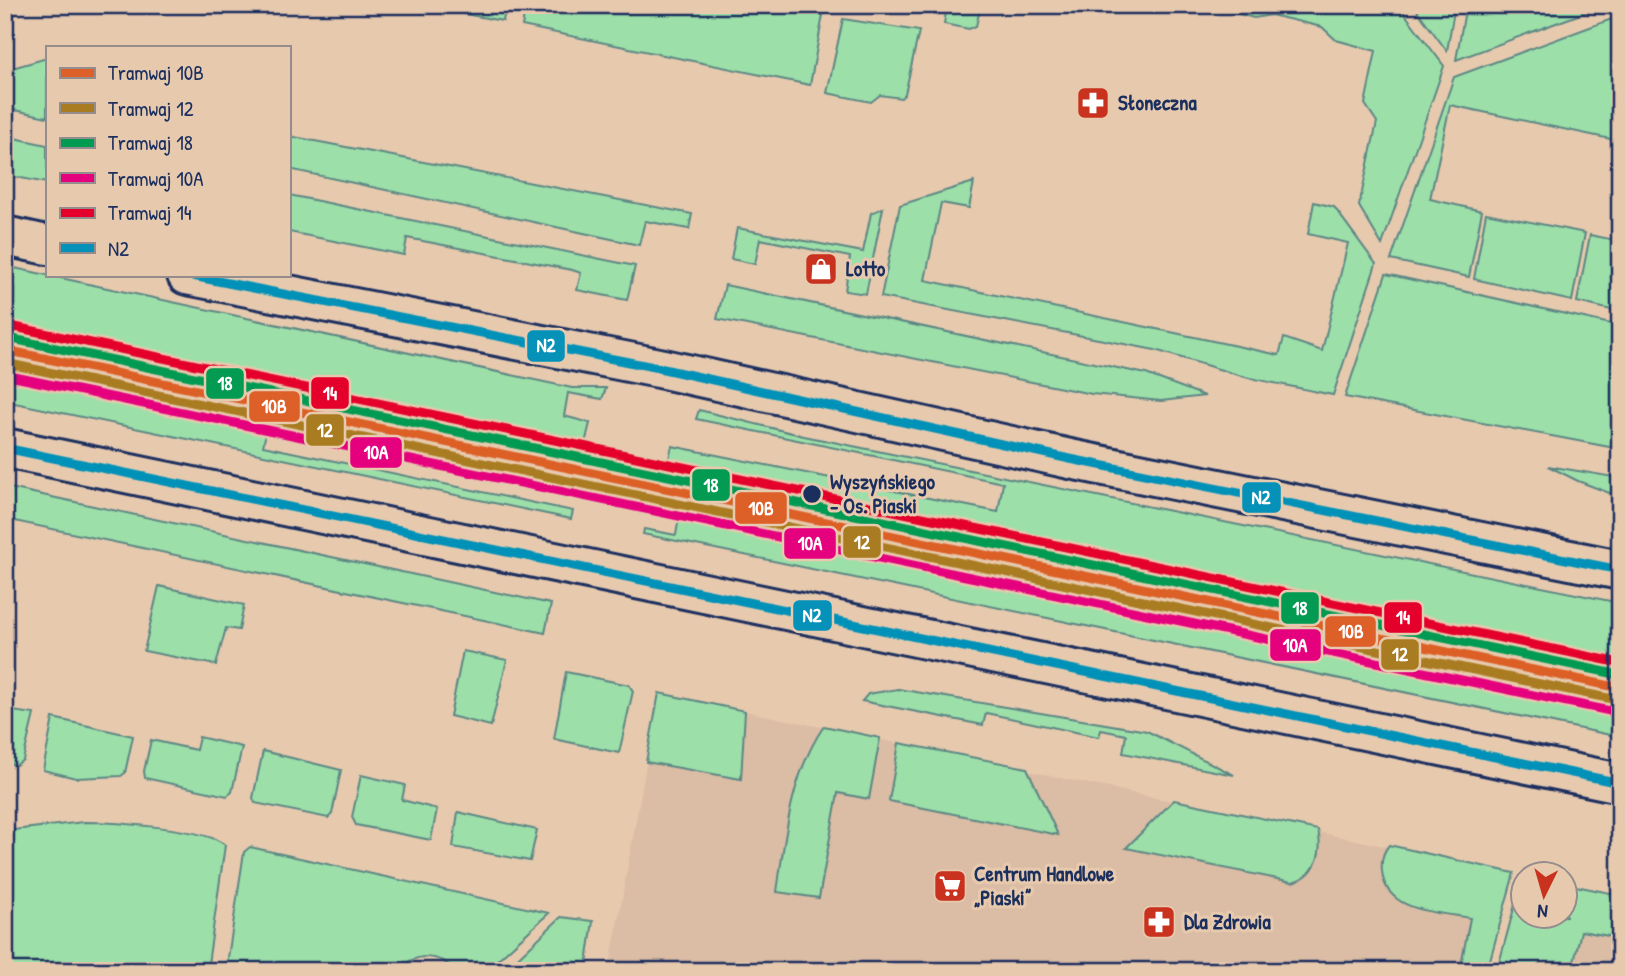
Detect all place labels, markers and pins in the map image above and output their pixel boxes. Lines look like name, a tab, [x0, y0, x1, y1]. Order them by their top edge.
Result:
pharmacy icon: Słoneczna	[1074, 84, 1112, 122]
place label: Słoneczna	[1118, 88, 1198, 117]
shop icon: Lotto	[802, 250, 840, 288]
place label: Lotto	[846, 254, 886, 283]
place label: Wyszyńskiego - Os. Piaski	[830, 467, 935, 520]
marker: Wyszyńskiego - Os. Piaski	[801, 483, 823, 505]
place label: Centrum Handlowe „Piaski”	[974, 859, 1115, 912]
supermarket icon: Centrum Handlowe „Piaski”	[931, 867, 969, 905]
pharmacy icon: Dla Zdrowia	[1140, 903, 1178, 941]
place label: Dla Zdrowia	[1184, 907, 1271, 936]

